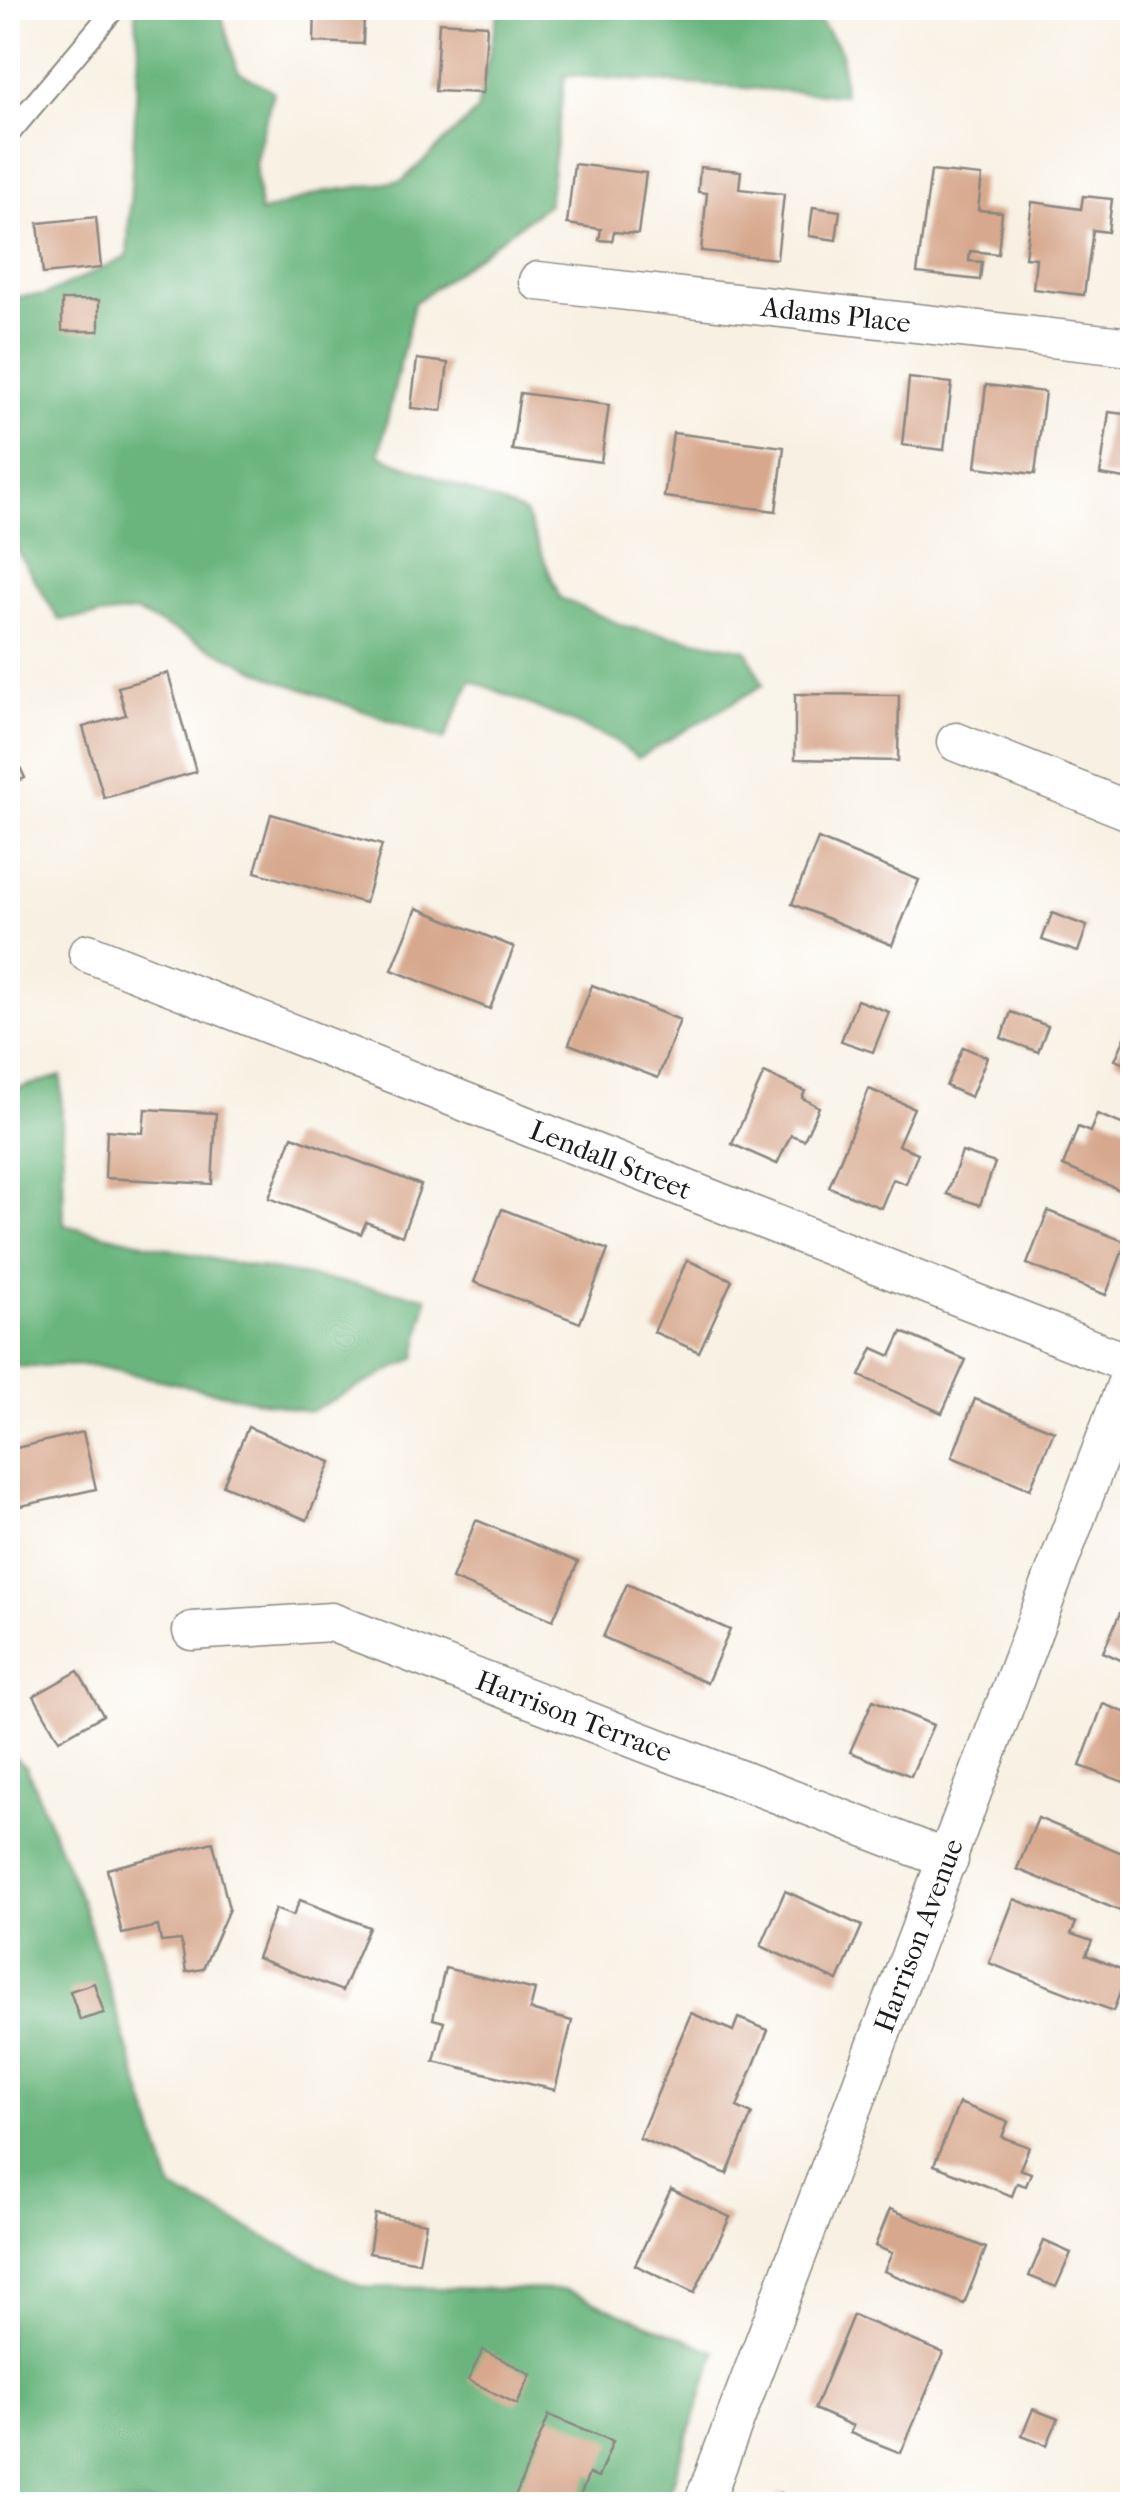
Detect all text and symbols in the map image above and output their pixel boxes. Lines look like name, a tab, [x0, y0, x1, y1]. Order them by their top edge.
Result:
street label: Adams Place	[759, 289, 913, 339]
street label: Lendall Street	[525, 1113, 696, 1206]
street label: Harrison Terrace	[472, 1663, 677, 1768]
street label: Harrison Avenue	[866, 1834, 970, 2037]

